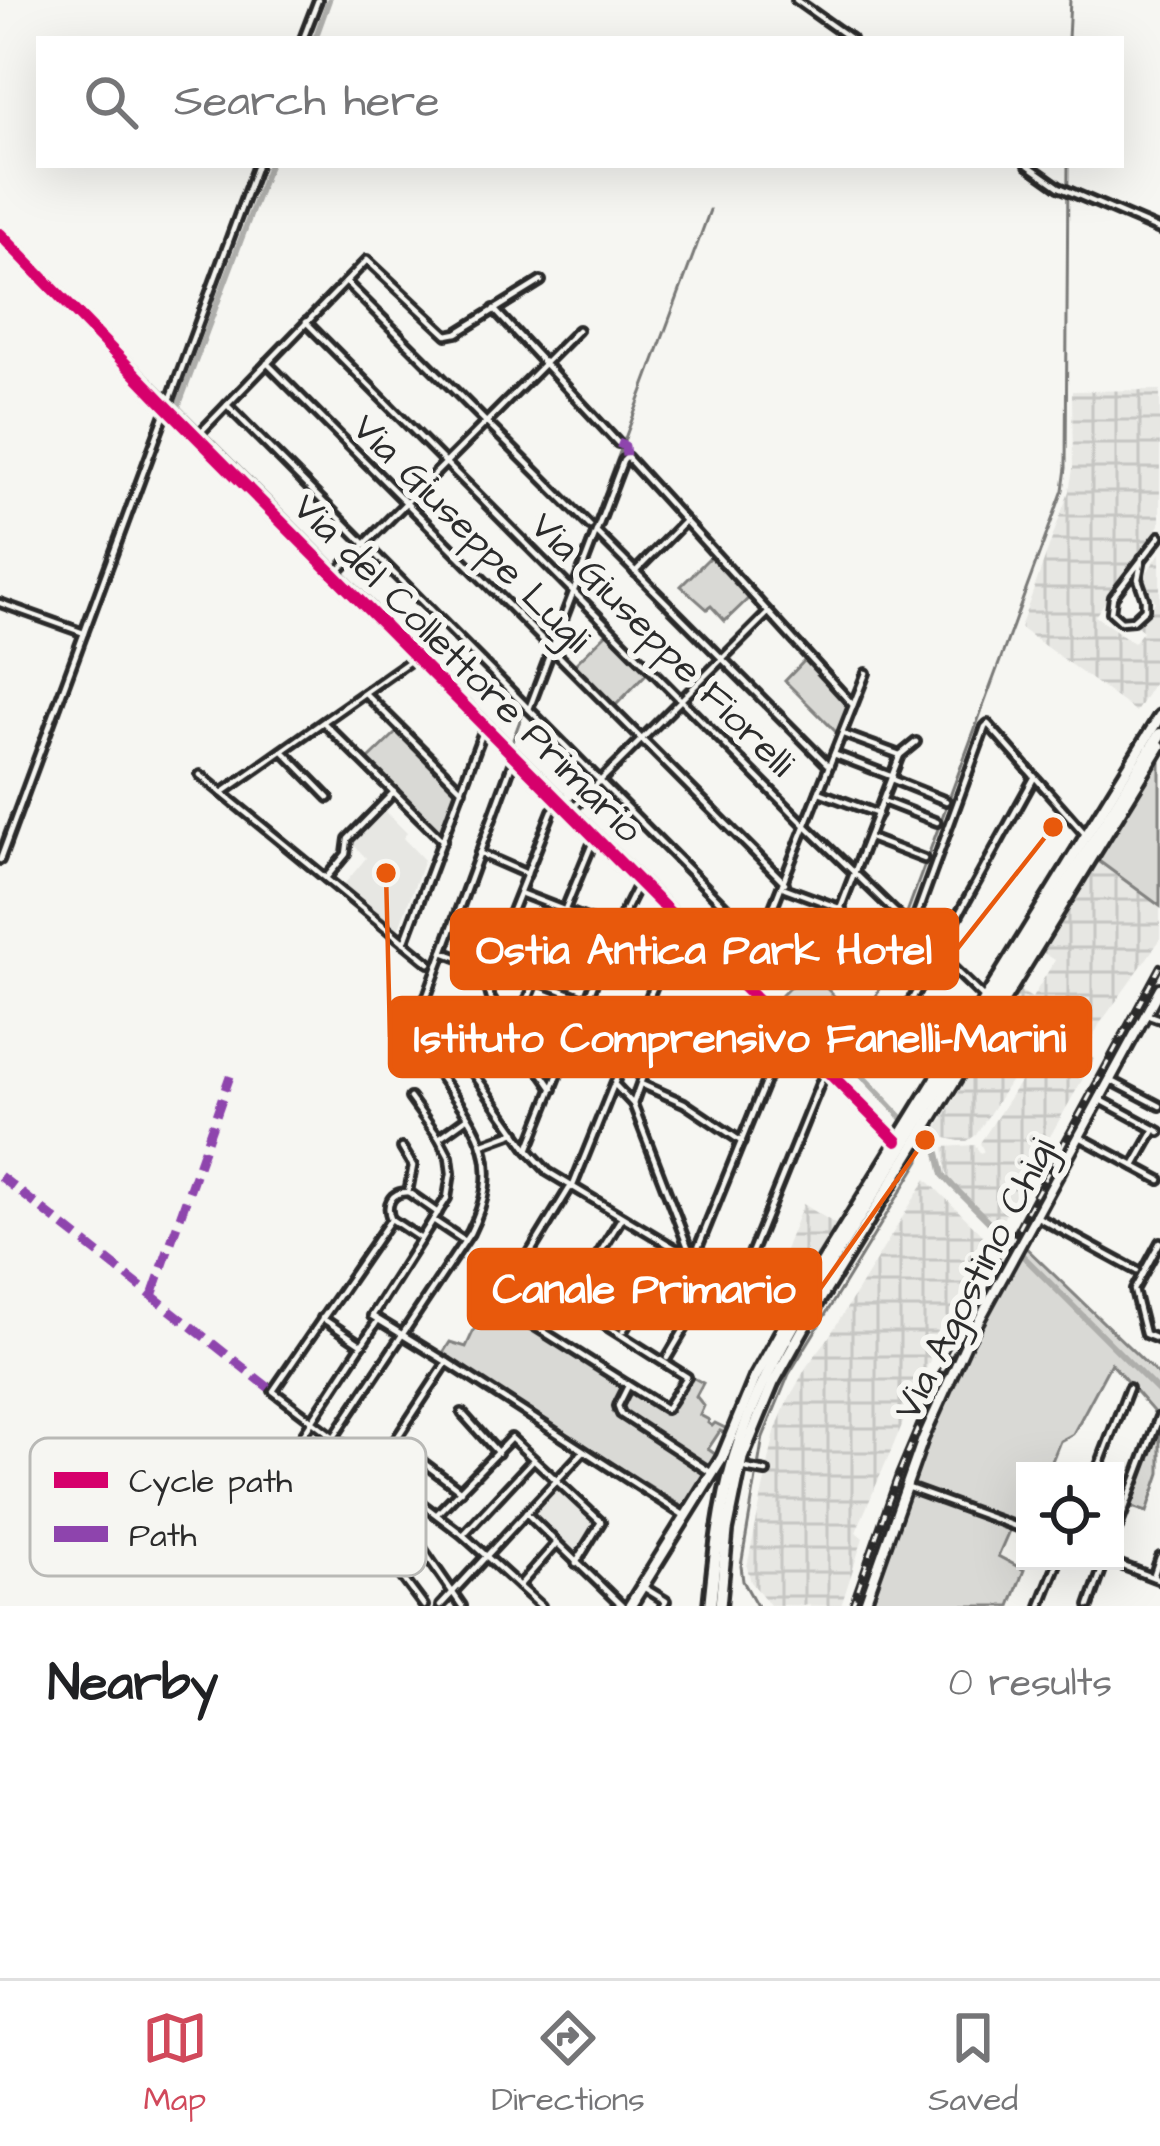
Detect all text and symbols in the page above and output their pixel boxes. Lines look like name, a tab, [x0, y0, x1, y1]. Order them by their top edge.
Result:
search box	[36, 36, 1124, 168]
icon: search	[78, 69, 144, 135]
text: Search here	[174, 71, 440, 133]
street label: Via Giuseppe Lugli	[339, 402, 603, 666]
street label: Via del Collettore Primario	[280, 482, 654, 856]
street label: Via Giuseppe Fiorelli	[517, 501, 807, 790]
callout: Ostia Antica Park Hotel	[452, 910, 957, 988]
text: Ostia Antica Park Hotel	[476, 923, 932, 981]
callout: Istituto Comprensivo Fanelli-Marini	[390, 998, 1090, 1076]
text: Istituto Comprensivo Fanelli-Marini	[414, 1011, 1067, 1069]
street label: Via Agostino Chigi	[881, 1129, 1070, 1430]
callout: Canale Primario	[469, 1250, 820, 1328]
text: Canale Primario	[492, 1262, 796, 1320]
legend	[30, 1438, 426, 1576]
text: Cycle path	[129, 1459, 293, 1506]
map controls	[1016, 1462, 1124, 1570]
button: locate	[1016, 1462, 1124, 1570]
text: Path	[129, 1513, 197, 1559]
text: Nearby	[48, 1649, 218, 1720]
text: 0 results	[948, 1657, 1112, 1711]
tab: Map	[142, 2005, 208, 2123]
tab: Directions	[491, 2005, 645, 2123]
tab: Saved	[928, 2005, 1018, 2123]

